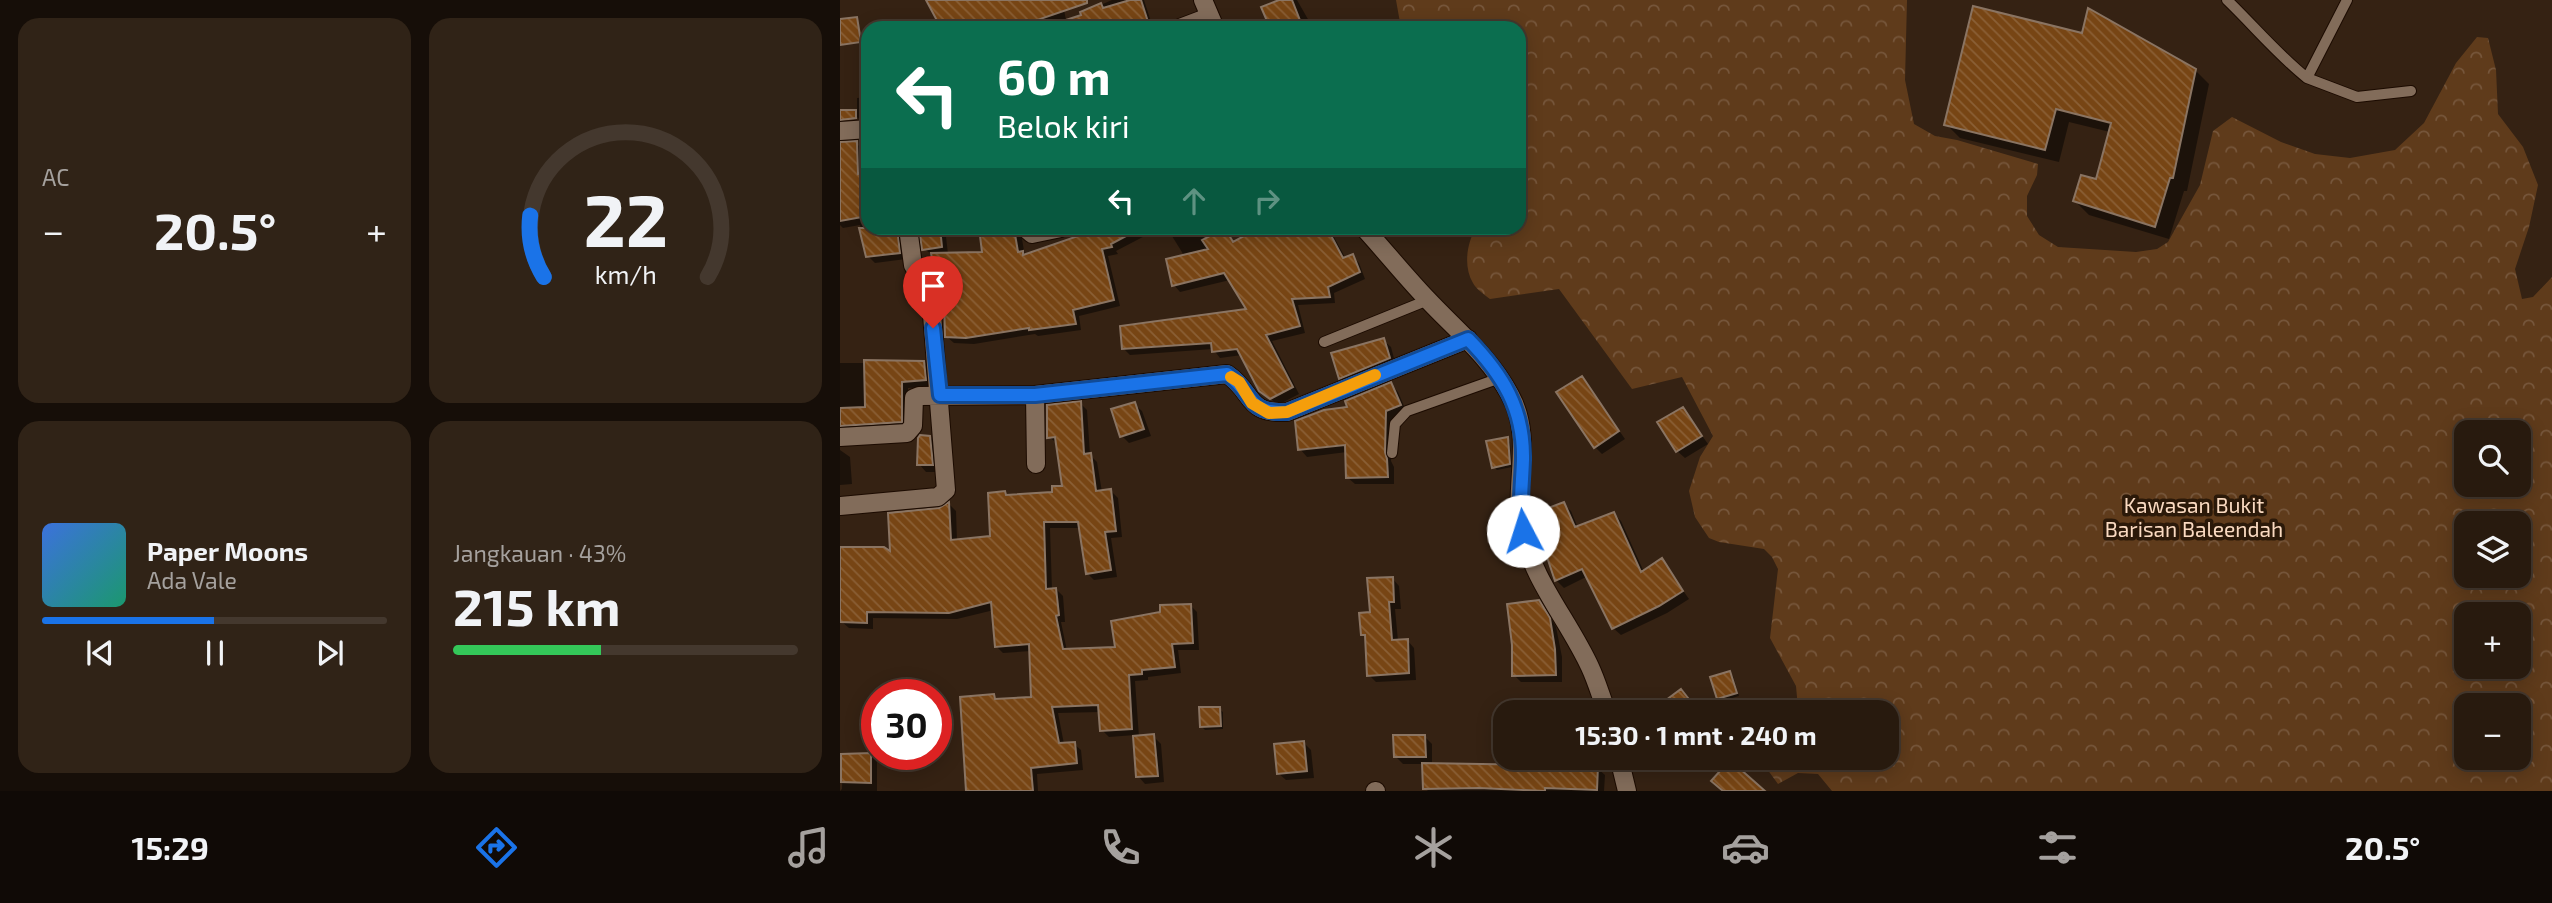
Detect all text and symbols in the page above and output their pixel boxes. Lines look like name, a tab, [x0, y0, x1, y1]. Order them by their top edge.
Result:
text: 60 m	[997, 46, 1111, 105]
icon: left	[882, 49, 973, 140]
text: Belok kiri	[997, 106, 1130, 144]
text: AC	[42, 163, 69, 191]
text: 22	[583, 174, 668, 262]
icon: left	[1102, 182, 1140, 220]
icon: ahead	[1175, 182, 1213, 220]
icon: right	[1248, 182, 1286, 220]
text: 20.5°	[154, 198, 276, 260]
text: −	[42, 207, 64, 253]
text: +	[366, 207, 387, 253]
pin	[903, 256, 963, 328]
text: km/h	[594, 258, 657, 288]
icon: arrive	[914, 267, 952, 305]
map controls	[2454, 420, 2531, 770]
button: search	[2454, 420, 2531, 497]
park label: Kawasan Bukit Barisan Baleendah	[2105, 492, 2283, 541]
position arrow	[1486, 494, 1560, 568]
button: layers	[2454, 511, 2531, 588]
text: Paper Moons	[147, 535, 308, 566]
text: Jangkauan · 43%	[453, 539, 626, 567]
text: Ada Vale	[147, 566, 237, 594]
text: 215 km	[453, 574, 621, 636]
button: +	[2454, 602, 2531, 679]
icon: previous	[81, 634, 119, 672]
icon: pause	[196, 634, 234, 672]
icon: next	[311, 634, 349, 672]
speed limit sign: 30	[861, 679, 952, 770]
button: −	[2454, 693, 2531, 770]
text: 15:30 · 1 mnt · 240 m	[1575, 719, 1817, 750]
icon: directions	[472, 823, 521, 872]
icon: music	[784, 823, 833, 872]
icon: phone	[1096, 823, 1145, 872]
icon: climate	[1409, 823, 1458, 872]
icon: car	[1721, 823, 1770, 872]
icon: filters	[2033, 823, 2082, 872]
text: 15:29	[132, 828, 209, 866]
text: 20.5°	[2345, 828, 2420, 866]

